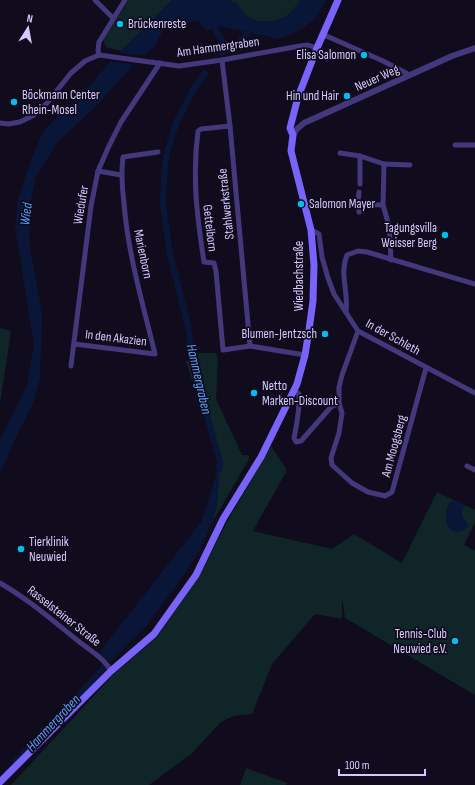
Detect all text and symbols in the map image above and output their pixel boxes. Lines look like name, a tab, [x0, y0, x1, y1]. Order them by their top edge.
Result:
north arrow	[8, 8, 48, 48]
text: N	[26, 12, 34, 26]
place label: Brückenreste	[128, 16, 186, 32]
marker: Brückenreste	[115, 19, 125, 29]
street label: Am Hammergraben	[175, 33, 260, 61]
place label: Elisa Salomon	[296, 47, 356, 63]
marker: Elisa Salomon	[359, 50, 369, 60]
street label: Neuer Weg	[352, 61, 402, 95]
place label: Böckmann Center Rhein-Mosel	[22, 87, 100, 118]
place label: Hin und Hair	[286, 88, 339, 104]
marker: Hin und Hair	[342, 91, 352, 101]
marker: Böckmann Center Rhein-Mosel	[9, 97, 19, 107]
street label: Stahlwerkstraße	[214, 168, 238, 240]
street label: Wiedufer	[70, 184, 92, 226]
place label: Salomon Mayer	[309, 196, 376, 212]
marker: Salomon Mayer	[296, 199, 306, 209]
water label: Wied	[16, 200, 36, 226]
street label: Gettelborn	[199, 204, 221, 252]
place label: Tagungsvilla Weisser Berg	[381, 220, 437, 251]
street label: Marienborn	[130, 228, 156, 280]
marker: Tagungsvilla Weisser Berg	[440, 230, 450, 240]
street label: Wiedbachstraße	[291, 241, 307, 311]
street label: In der Schleth	[363, 315, 423, 359]
street label: In den Akazien	[84, 326, 148, 350]
place label: Blumen-Jentzsch	[242, 326, 317, 342]
marker: Blumen-Jentzsch	[320, 329, 330, 339]
water label: Hammergraben	[183, 342, 215, 416]
place label: Netto Marken-Discount	[262, 378, 338, 409]
marker: Netto Marken-Discount	[249, 388, 259, 398]
street label: Am Moogsberg	[378, 413, 410, 480]
place label: Tierklinik Neuwied	[29, 534, 69, 565]
marker: Tierklinik Neuwied	[16, 544, 26, 554]
street label: Rasselsteiner Straße	[24, 582, 104, 650]
place label: Tennis-Club Neuwied e.V.	[393, 626, 447, 657]
marker: Tennis-Club Neuwied e.V.	[450, 636, 460, 646]
water label: Hammergraben	[22, 691, 84, 755]
scale bar	[339, 751, 425, 777]
text: 100 m	[345, 758, 370, 773]

